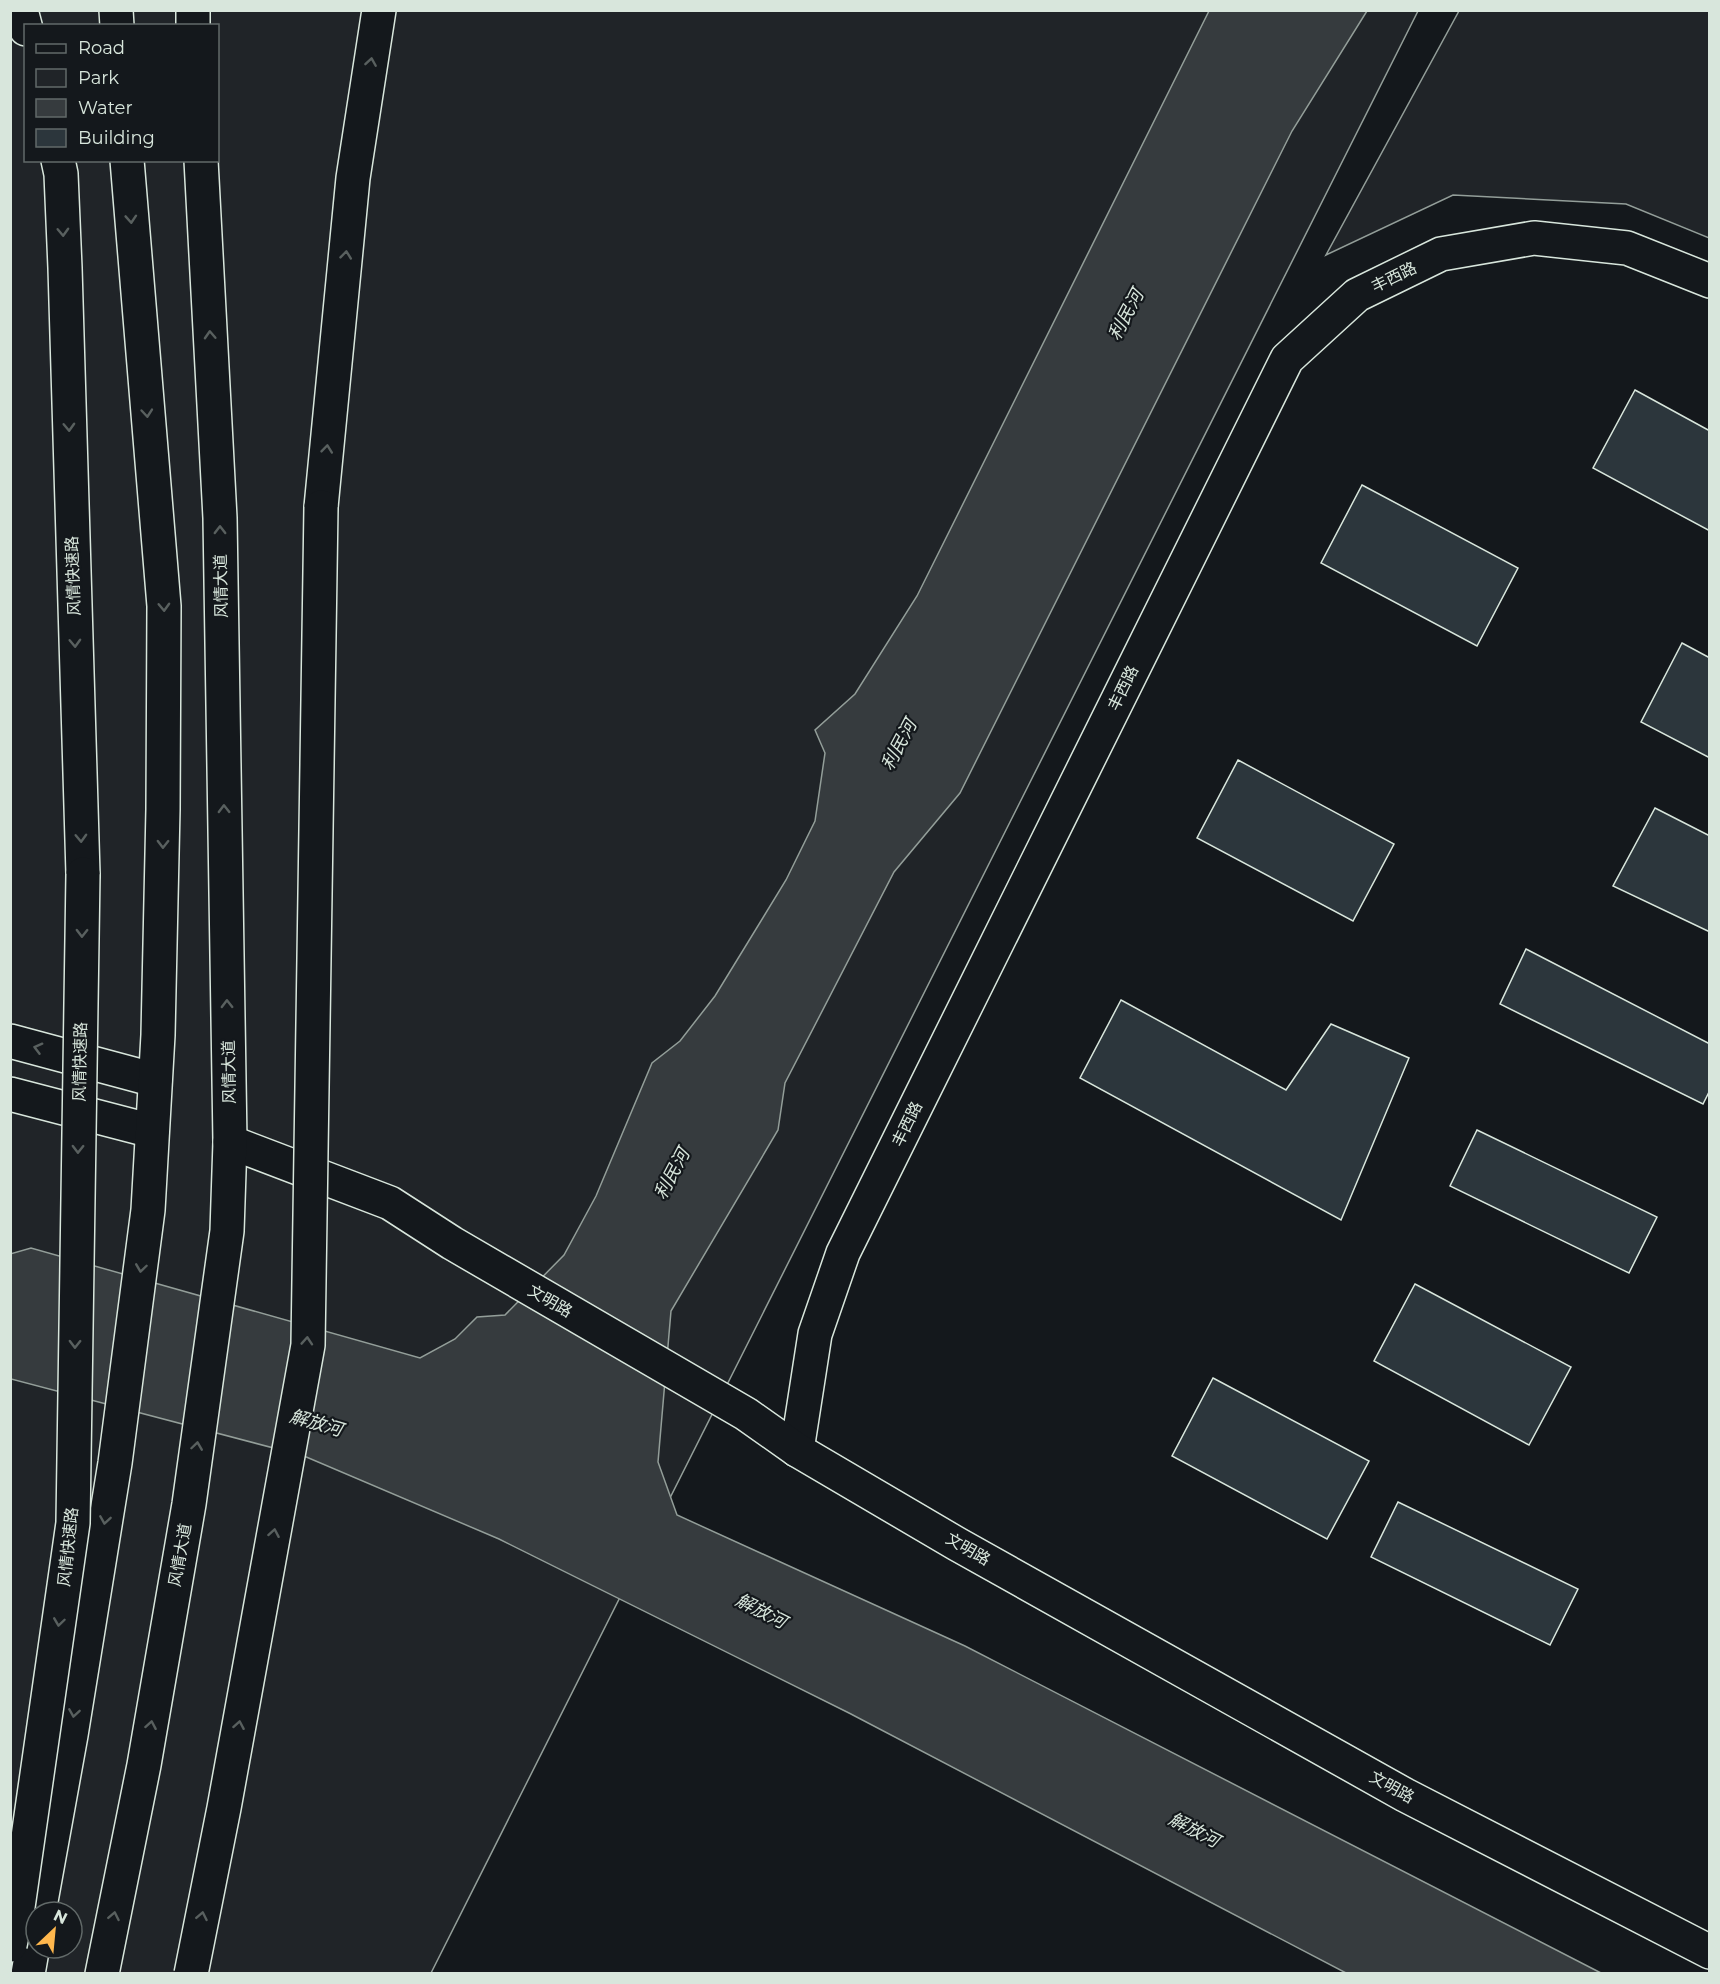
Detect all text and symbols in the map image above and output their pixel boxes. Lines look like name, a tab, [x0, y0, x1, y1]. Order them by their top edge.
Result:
legend	[24, 24, 219, 162]
text: Road	[78, 37, 125, 59]
one-way arrow	[364, 57, 377, 67]
text: Park	[78, 67, 119, 89]
text: Water	[78, 97, 133, 119]
text: Building	[78, 127, 155, 149]
one-way arrow	[125, 214, 138, 223]
one-way arrow	[57, 228, 70, 237]
one-way arrow	[339, 250, 352, 260]
street label: 丰西路	[1368, 258, 1420, 296]
water label: 利民河	[1104, 283, 1150, 344]
one-way arrow	[204, 331, 217, 340]
one-way arrow	[141, 409, 154, 418]
one-way arrow	[63, 423, 75, 432]
one-way arrow	[320, 444, 333, 454]
one-way arrow	[214, 526, 226, 535]
street label: 风情快速路	[62, 536, 84, 616]
street label: 风情大道	[211, 554, 231, 618]
one-way arrow	[157, 603, 170, 612]
one-way arrow	[69, 639, 81, 648]
street label: 丰西路	[1104, 662, 1142, 714]
water label: 利民河	[877, 713, 923, 774]
one-way arrow	[218, 805, 230, 814]
one-way arrow	[75, 834, 88, 843]
one-way arrow	[156, 840, 169, 849]
one-way arrow	[76, 928, 88, 937]
one-way arrow	[221, 1000, 233, 1009]
street label: 风情快速路	[70, 1022, 90, 1102]
street label: 风情大道	[219, 1040, 239, 1104]
one-way arrow	[33, 1043, 43, 1056]
street label: 丰西路	[888, 1098, 926, 1150]
water label: 利民河	[650, 1142, 696, 1203]
one-way arrow	[72, 1144, 85, 1153]
one-way arrow	[135, 1264, 147, 1273]
street label: 文明路	[524, 1281, 576, 1321]
one-way arrow	[301, 1336, 314, 1345]
one-way arrow	[69, 1339, 82, 1348]
water label: 解放河	[287, 1405, 348, 1442]
one-way arrow	[190, 1441, 203, 1450]
street label: 风情快速路	[54, 1506, 82, 1588]
one-way arrow	[100, 1516, 112, 1525]
street label: 风情大道	[165, 1522, 195, 1588]
one-way arrow	[267, 1528, 280, 1538]
street label: 文明路	[942, 1529, 994, 1569]
water label: 解放河	[732, 1589, 793, 1634]
one-way arrow	[53, 1617, 65, 1626]
one-way arrow	[68, 1707, 81, 1717]
one-way arrow	[144, 1720, 157, 1730]
one-way arrow	[232, 1720, 245, 1730]
street label: 文明路	[1366, 1767, 1418, 1807]
water label: 解放河	[1165, 1808, 1226, 1853]
north arrow	[24, 1900, 84, 1960]
text: N	[50, 1906, 70, 1928]
one-way arrow	[107, 1911, 120, 1921]
one-way arrow	[195, 1911, 208, 1921]

